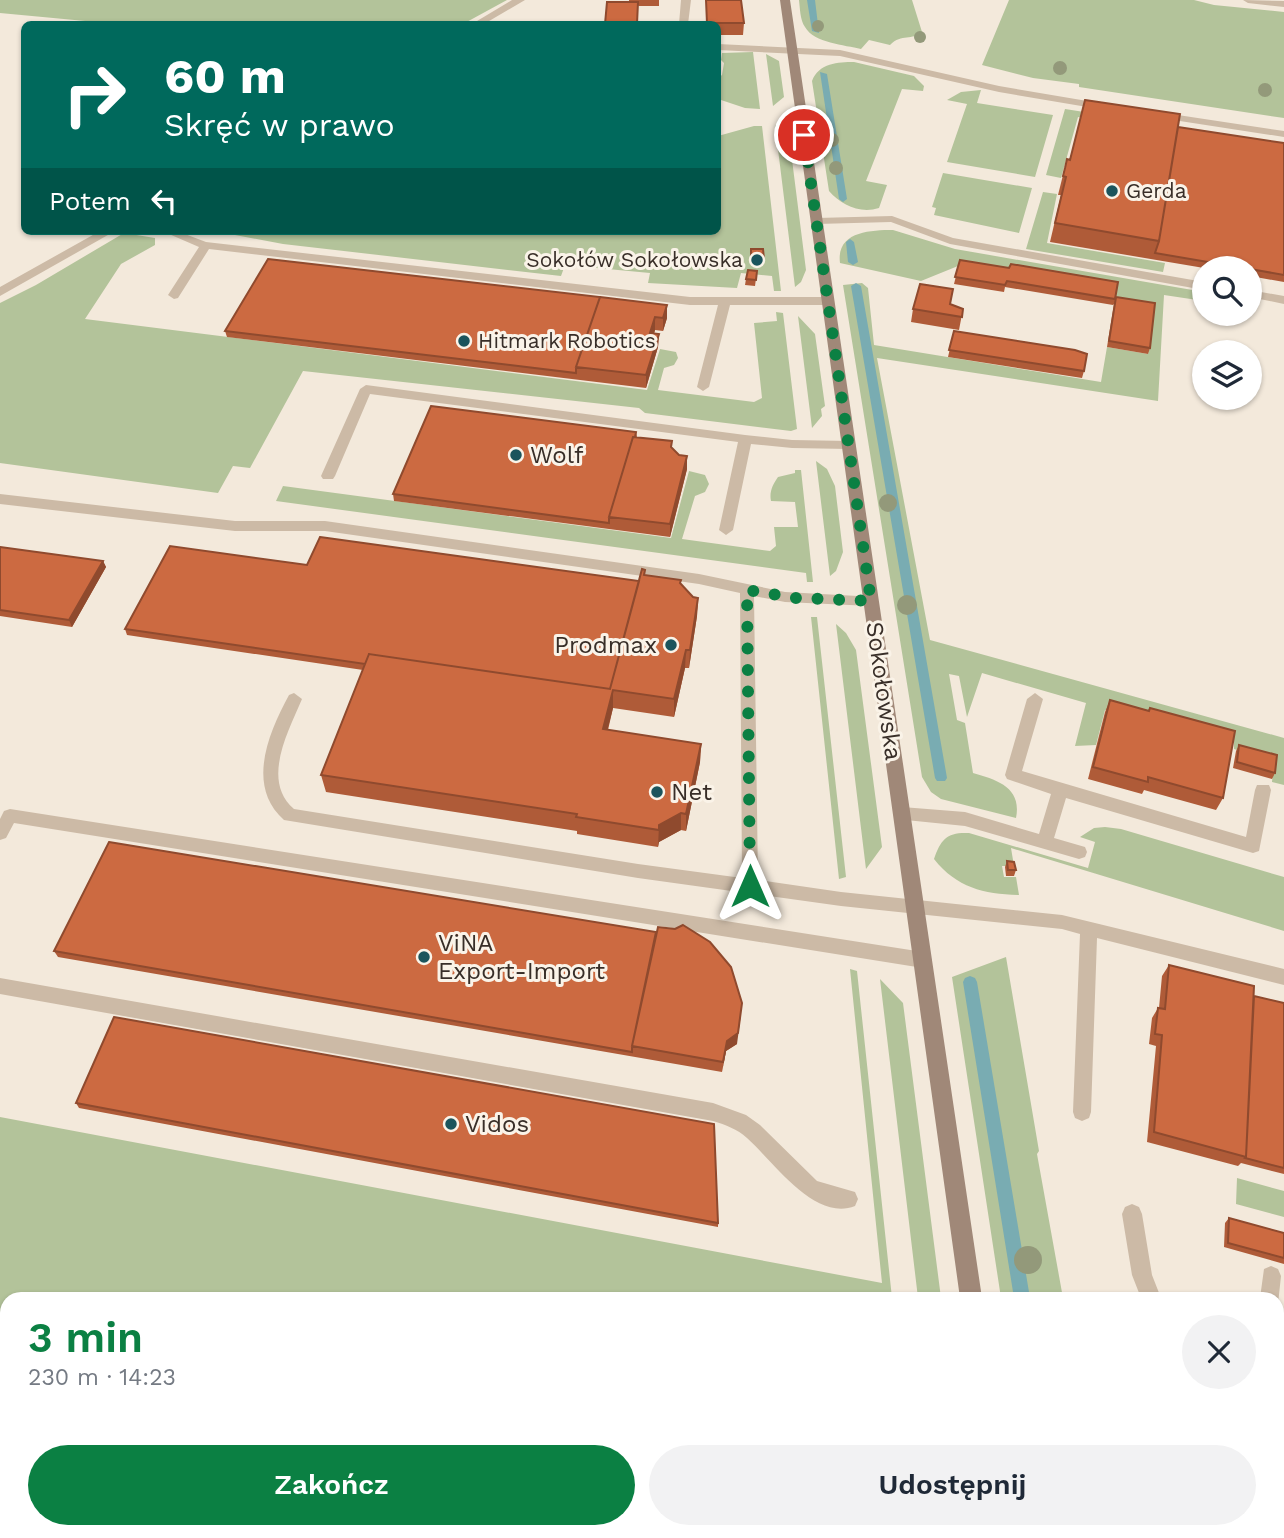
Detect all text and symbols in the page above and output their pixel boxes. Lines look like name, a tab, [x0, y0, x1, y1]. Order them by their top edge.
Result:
text: 60 m	[164, 47, 286, 105]
icon: right	[49, 49, 140, 140]
pin	[774, 105, 834, 165]
text: Skręć w prawo	[164, 106, 395, 144]
icon: arrive	[785, 116, 823, 154]
place label: Gerda	[1126, 178, 1187, 203]
icon: left	[145, 182, 183, 220]
marker: Gerda	[1104, 183, 1120, 199]
text: Potem	[49, 186, 131, 216]
place label: Sokołów Sokołowska	[526, 247, 743, 272]
marker: Sokołów Sokołowska	[749, 252, 765, 268]
map controls	[1192, 256, 1262, 410]
button: search	[1192, 256, 1262, 326]
place label: Hitmark Robotics	[478, 328, 656, 353]
marker: Hitmark Robotics	[456, 333, 472, 349]
button: layers	[1192, 340, 1262, 410]
place label: Wolf	[530, 441, 584, 469]
marker: Wolf	[508, 447, 524, 463]
street label: Sokołowska	[860, 620, 908, 762]
place label: Prodmax	[554, 631, 657, 659]
marker: Prodmax	[663, 637, 679, 653]
place label: Net	[671, 778, 712, 806]
marker: Net	[649, 784, 665, 800]
position arrow	[713, 849, 787, 923]
place label: ViNA Export-Import	[438, 929, 605, 985]
marker: ViNA Export-Import	[416, 949, 432, 965]
place label: Vidos	[465, 1110, 529, 1138]
marker: Vidos	[443, 1116, 459, 1132]
text: 3 min	[28, 1313, 143, 1362]
button: close	[1182, 1315, 1256, 1389]
text: 230 m · 14:23	[28, 1364, 176, 1391]
button: Zakończ	[28, 1445, 635, 1525]
button: Udostępnij	[649, 1445, 1256, 1525]

